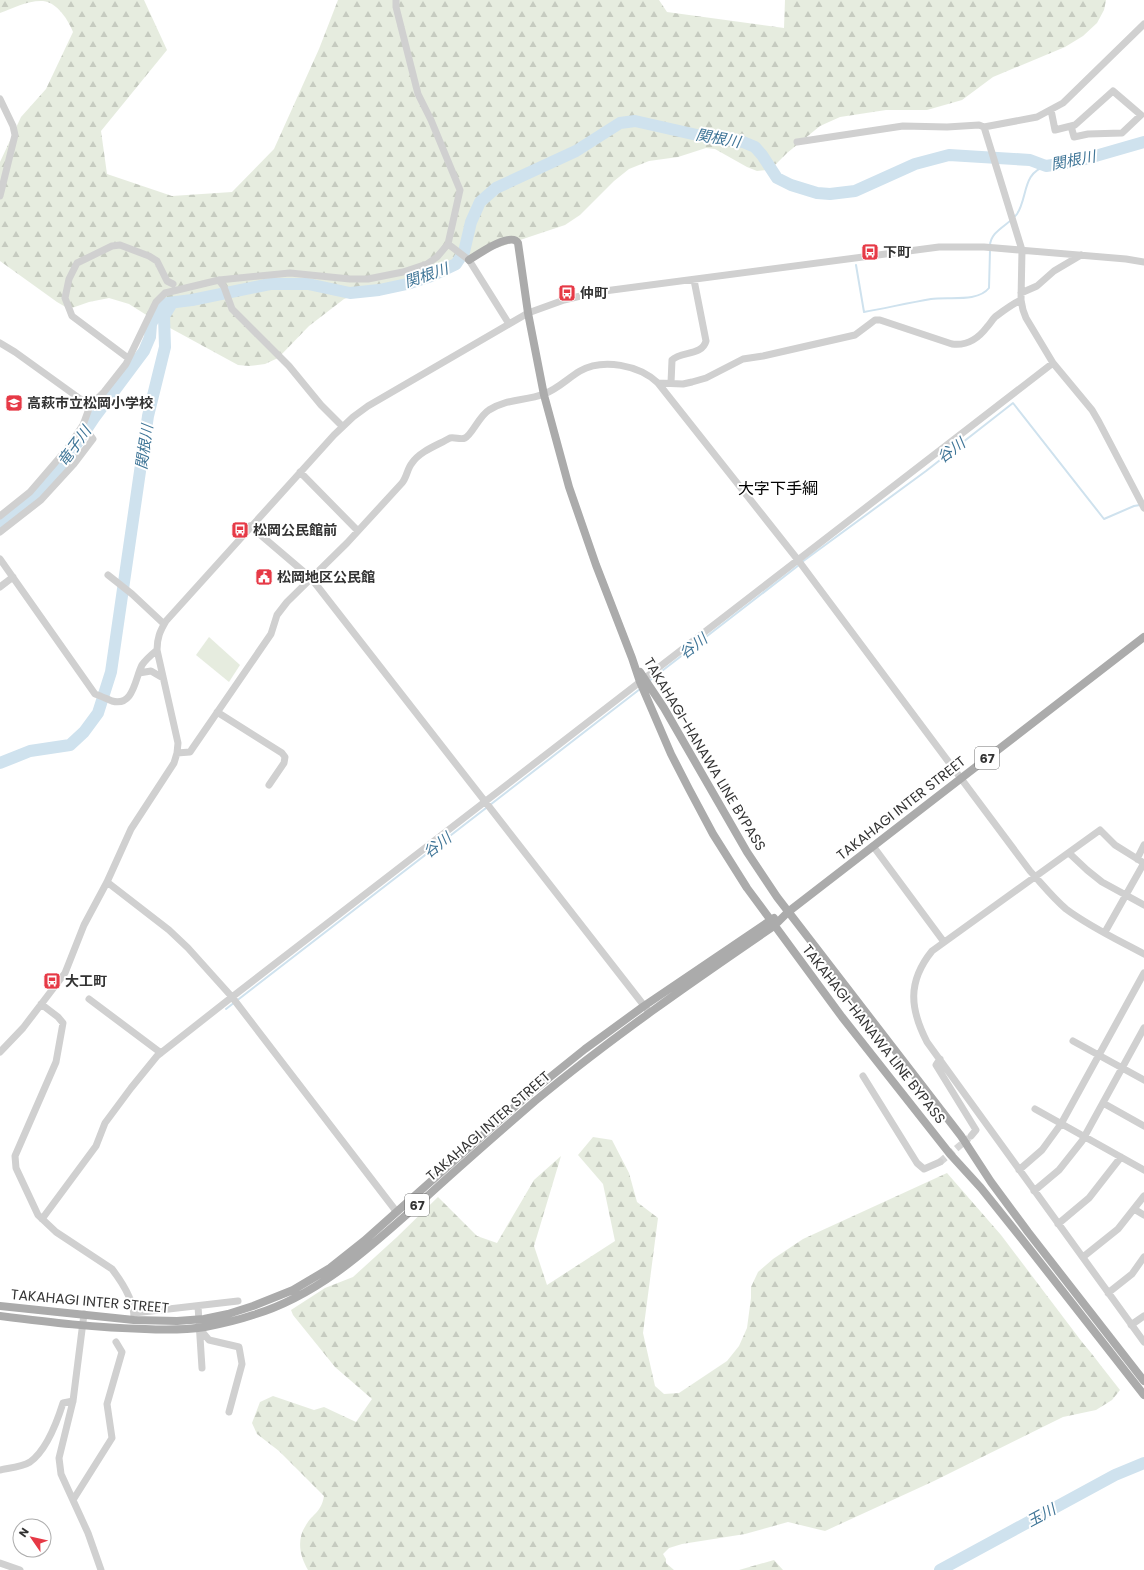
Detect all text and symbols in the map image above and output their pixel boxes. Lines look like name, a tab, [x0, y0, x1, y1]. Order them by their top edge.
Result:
water label: 関根川	[694, 124, 744, 153]
water label: 関根川	[1049, 145, 1099, 175]
bus stop icon: 下町	[860, 242, 880, 262]
place label: 下町	[883, 242, 911, 262]
water label: 関根川	[401, 257, 453, 292]
bus stop icon: 仲町	[557, 283, 577, 303]
place label: 仲町	[580, 283, 608, 303]
school or university icon: 高萩市立松岡小学校	[4, 393, 24, 413]
place label: 高萩市立松岡小学校	[27, 393, 153, 413]
water label: 竜子川	[52, 420, 97, 470]
water label: 関根川	[130, 421, 158, 471]
water label: 谷川	[933, 431, 971, 467]
district label: 大字下手綱	[738, 477, 818, 500]
bus stop icon: 松岡公民館前	[230, 520, 250, 540]
place label: 松岡公民館前	[253, 520, 337, 540]
public building icon: 松岡地区公民館	[254, 567, 274, 587]
place label: 松岡地区公民館	[277, 567, 375, 587]
water label: 谷川	[675, 627, 713, 664]
street label: TAKAHAGI-HANAWA LINE BYPASS	[639, 654, 771, 854]
road number: 67	[975, 747, 999, 769]
street label: TAKAHAGI INTER STREET	[832, 751, 970, 865]
water label: 谷川	[419, 826, 457, 863]
street label: TAKAHAGI-HANAWA LINE BYPASS	[798, 940, 950, 1128]
bus stop icon: 大工町	[42, 971, 62, 991]
place label: 大工町	[65, 971, 107, 991]
street label: TAKAHAGI INTER STREET	[422, 1066, 555, 1186]
road number: 67	[405, 1194, 429, 1216]
street label: TAKAHAGI INTER STREET	[10, 1284, 170, 1318]
water label: 玉川	[1023, 1498, 1061, 1531]
north arrow	[12, 1518, 52, 1558]
text: N	[15, 1525, 33, 1540]

